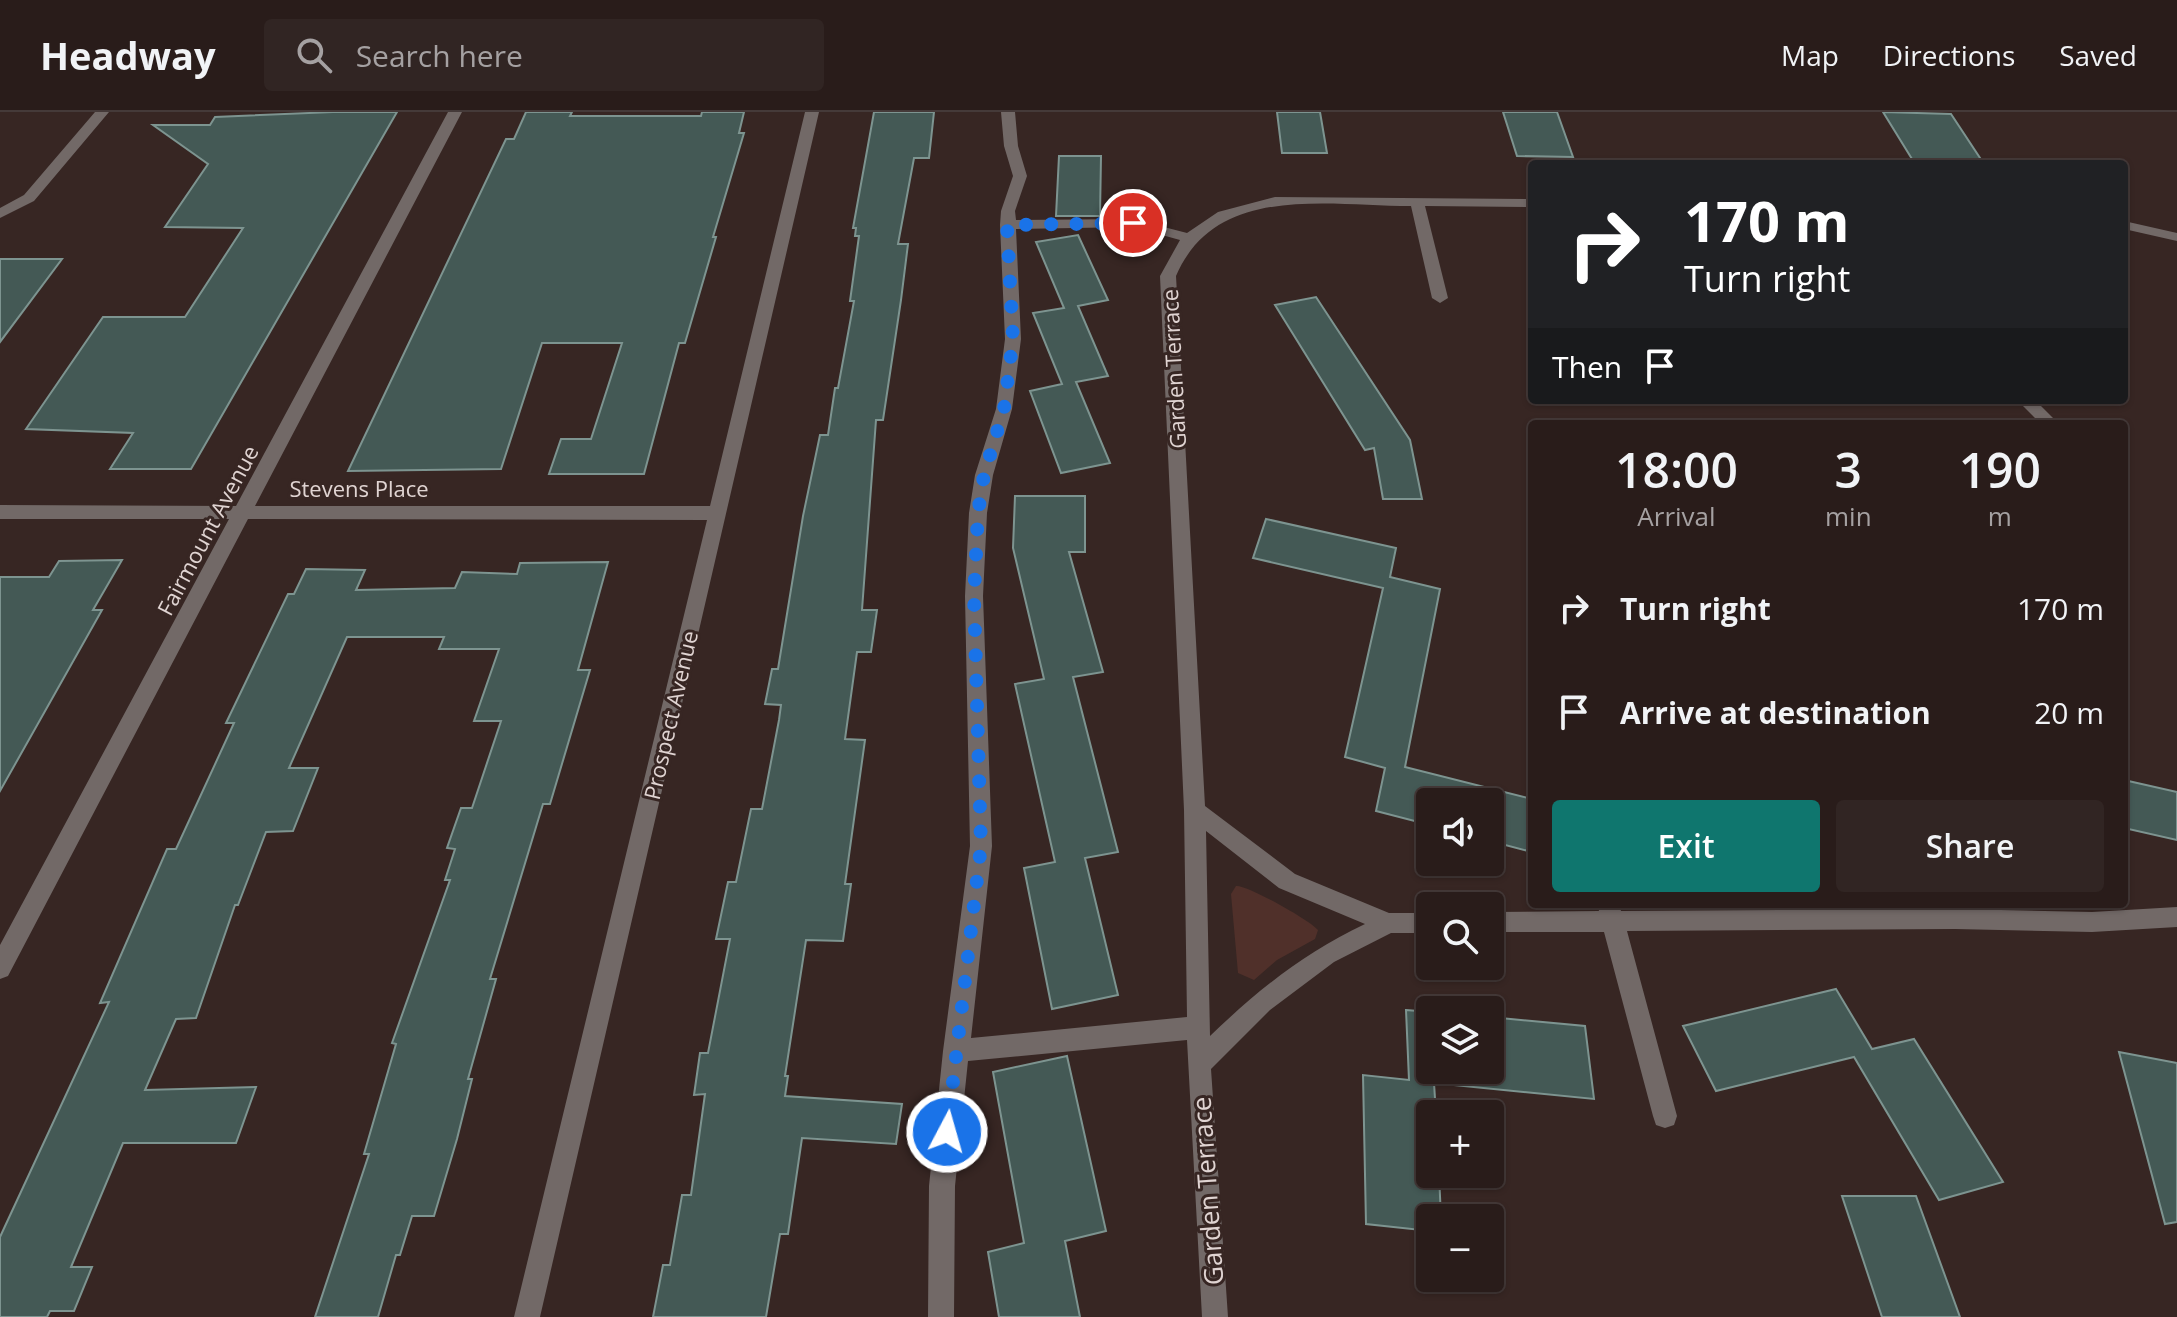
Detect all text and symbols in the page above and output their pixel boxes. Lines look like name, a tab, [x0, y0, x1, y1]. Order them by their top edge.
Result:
search box	[264, 19, 824, 91]
text: Headway	[40, 29, 216, 81]
icon: search	[292, 33, 336, 77]
text: Search here	[356, 35, 523, 76]
text: Map	[1781, 36, 1839, 74]
text: Directions	[1883, 36, 2015, 74]
text: Saved	[2059, 36, 2137, 74]
text: 170 m	[1684, 182, 1850, 258]
pin	[1099, 189, 1167, 257]
icon: right	[1552, 192, 1656, 296]
icon: arrive	[1111, 201, 1155, 245]
text: Turn right	[1684, 254, 1850, 303]
street label: Garden Terrace	[1154, 288, 1192, 450]
icon: arrive	[1638, 344, 1682, 388]
text: Then	[1552, 346, 1622, 387]
text: 18:00	[1615, 437, 1738, 502]
text: 3	[1835, 437, 1862, 502]
text: 190	[1959, 437, 2041, 502]
street label: Fairmount Avenue	[149, 440, 265, 620]
street label: Stevens Place	[289, 473, 429, 503]
text: Arrival	[1637, 498, 1716, 534]
text: min	[1825, 498, 1872, 534]
text: m	[1988, 498, 2012, 534]
icon: right	[1552, 586, 1596, 630]
text: Turn right	[1620, 588, 1771, 629]
text: 170 m	[2017, 588, 2104, 629]
street label: Prospect Avenue	[636, 628, 704, 802]
icon: arrive	[1552, 690, 1596, 734]
text: Arrive at destination	[1620, 692, 1931, 733]
text: 20 m	[2034, 692, 2104, 733]
map controls	[1416, 788, 1504, 1292]
button: sound	[1416, 788, 1504, 876]
button: Exit	[1552, 800, 1820, 892]
button: Share	[1836, 800, 2104, 892]
button: search	[1416, 892, 1504, 980]
button: layers	[1416, 996, 1504, 1084]
position arrow	[905, 1090, 989, 1174]
street label: Garden Terrace	[1182, 1096, 1232, 1286]
button: +	[1416, 1100, 1504, 1188]
button: −	[1416, 1204, 1504, 1292]

